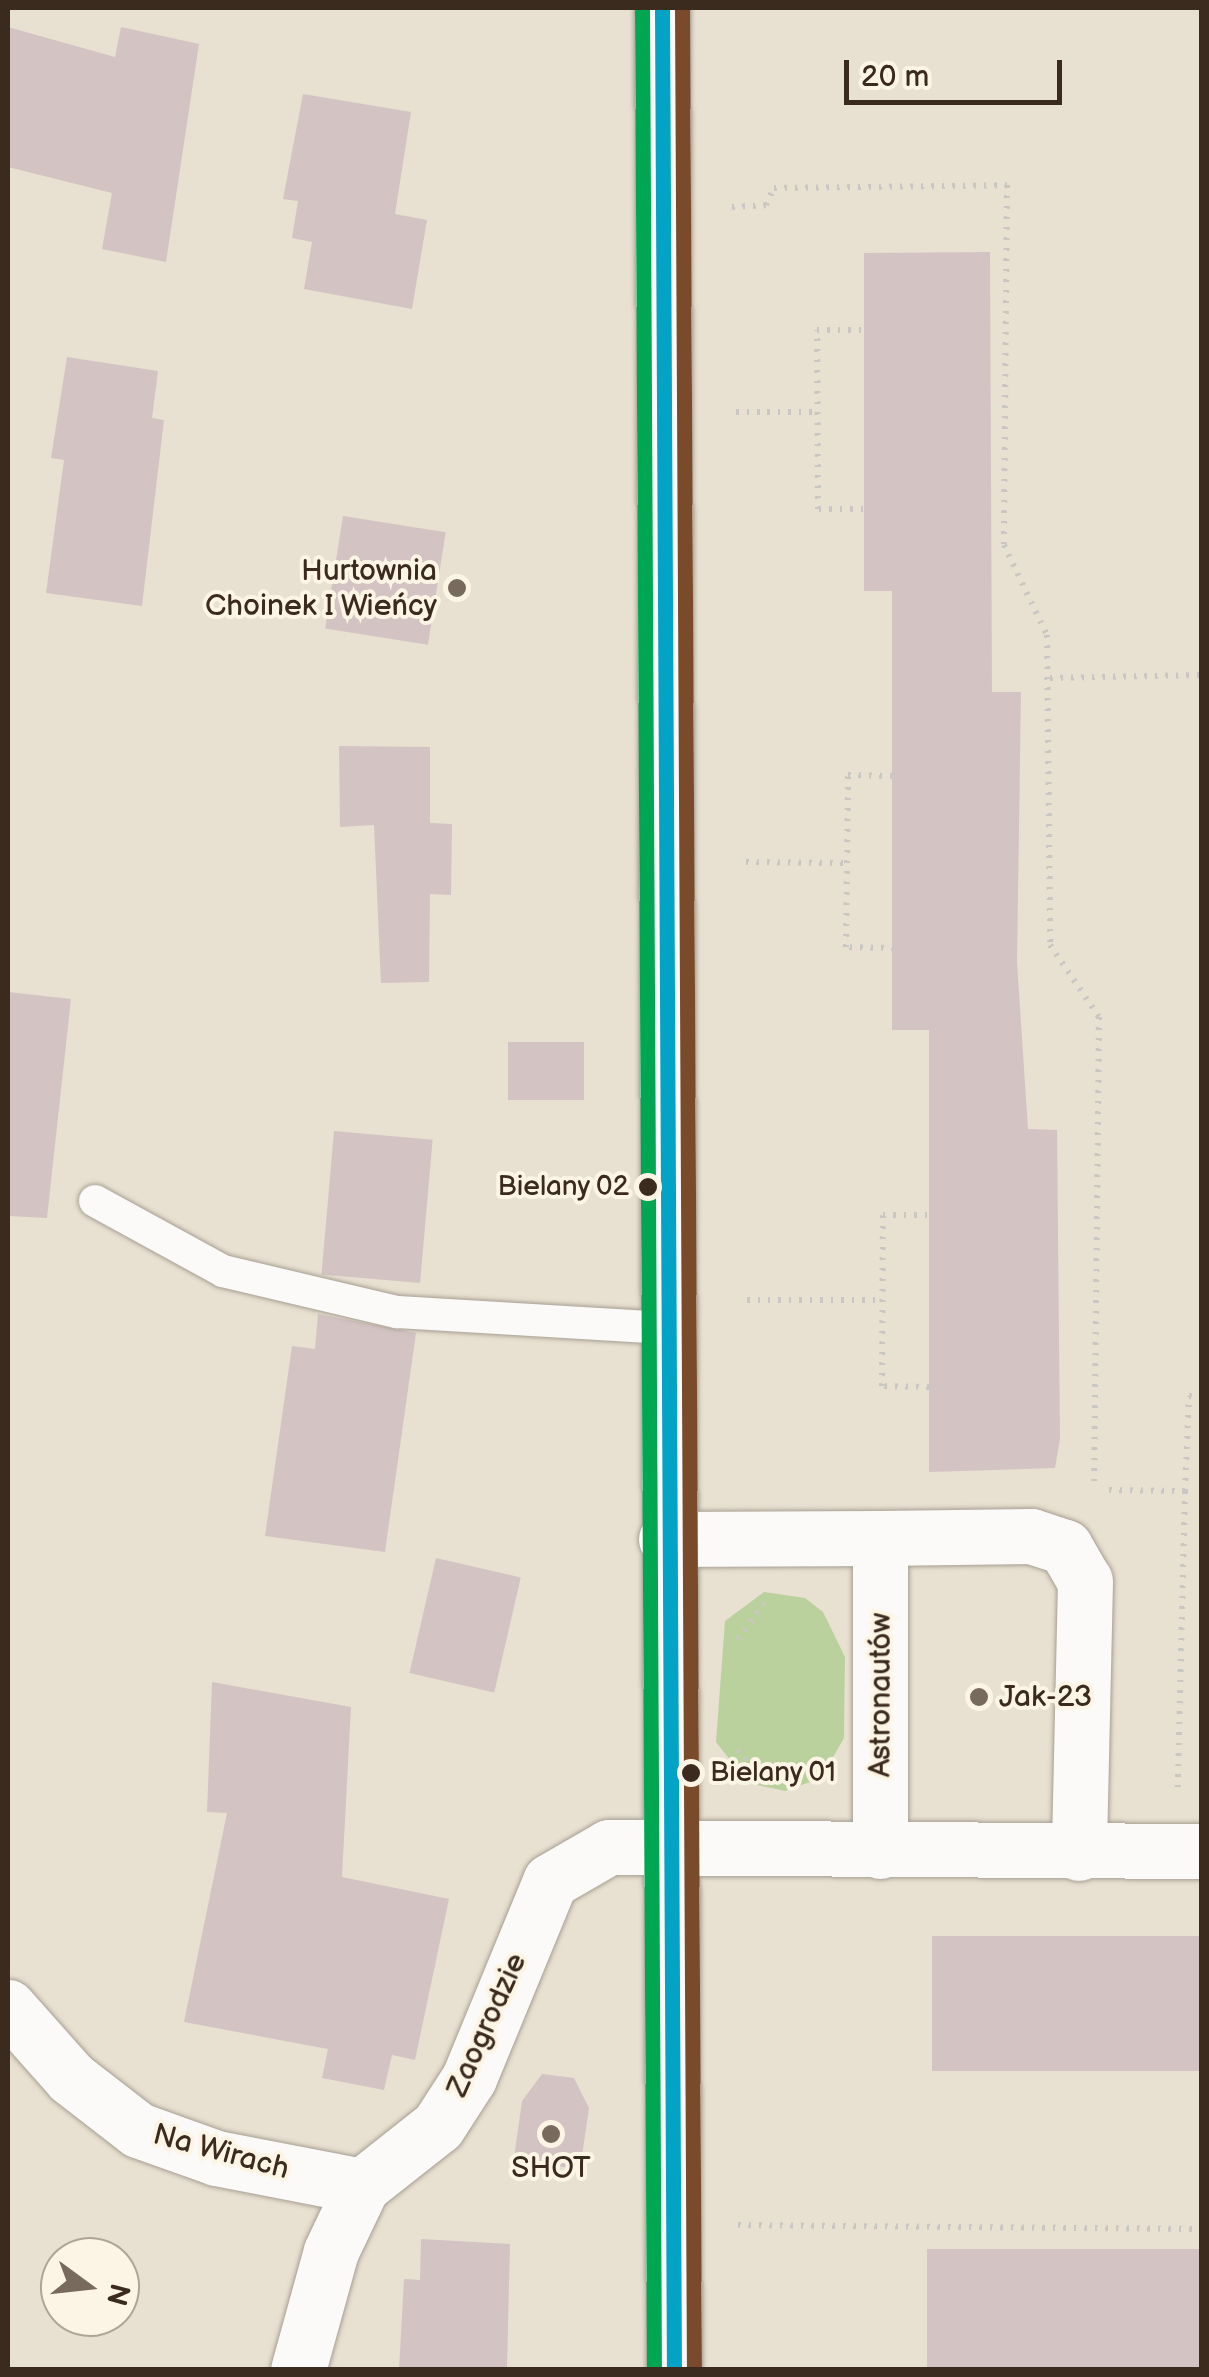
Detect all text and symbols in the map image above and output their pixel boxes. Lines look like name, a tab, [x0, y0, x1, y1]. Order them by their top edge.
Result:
scale bar	[849, 40, 1066, 102]
text: 20 m	[861, 59, 929, 95]
place label: Hurtownia Choinek I Wieńcy	[204, 553, 437, 624]
marker: Hurtownia Choinek I Wieńcy	[446, 577, 468, 599]
place label: Bielany 02	[496, 1170, 629, 1204]
marker: Bielany 02	[638, 1177, 658, 1197]
street label: Astronautów	[863, 1613, 899, 1777]
place label: Jak-23	[999, 1679, 1092, 1715]
marker: Jak-23	[968, 1686, 990, 1708]
place label: Bielany 01	[710, 1756, 838, 1790]
marker: Bielany 01	[681, 1763, 701, 1783]
street label: Zaogrodzie	[439, 1948, 535, 2102]
street label: Na Wirach	[149, 2116, 293, 2188]
marker: SHOT	[540, 2123, 562, 2145]
place label: SHOT	[511, 2150, 591, 2186]
north arrow	[40, 2237, 140, 2337]
text: N	[99, 2280, 136, 2309]

